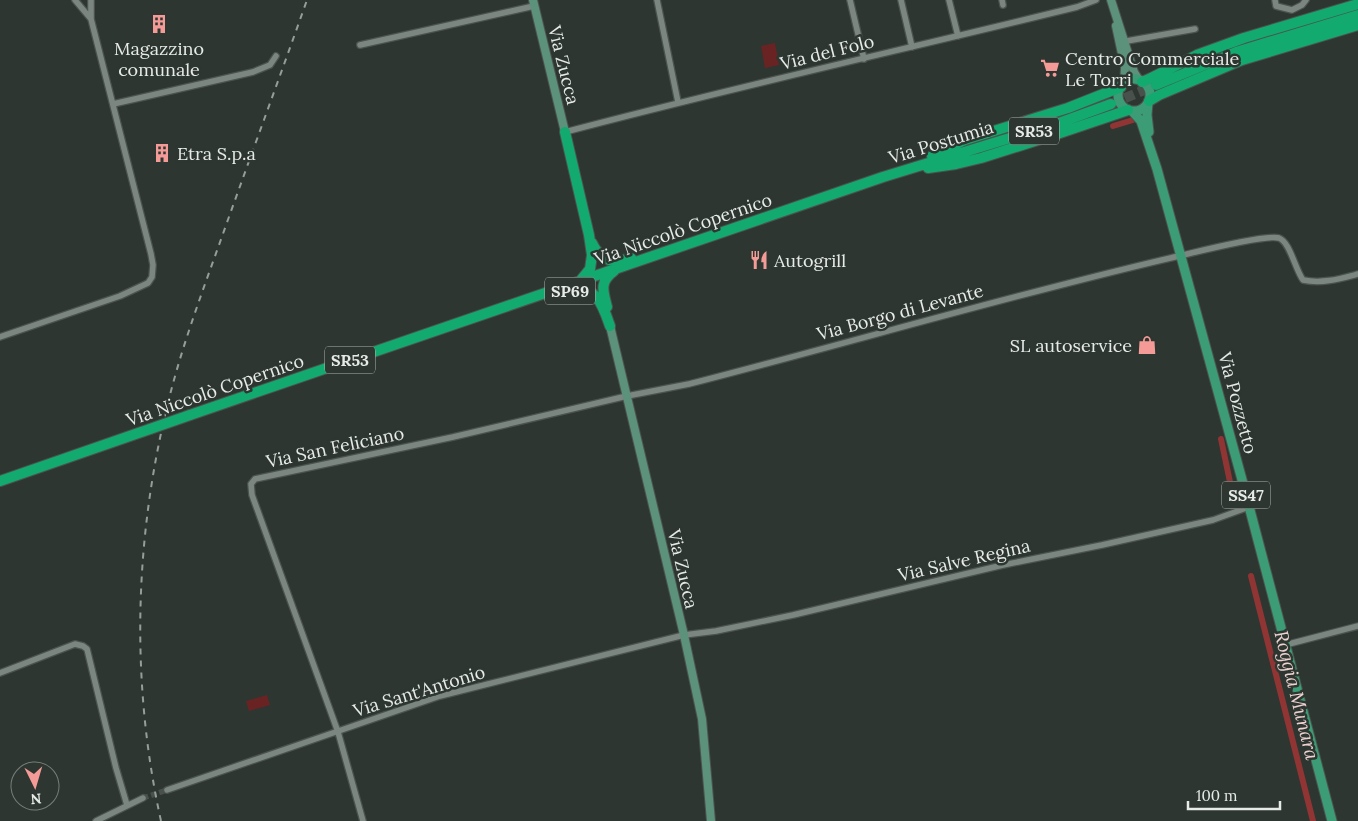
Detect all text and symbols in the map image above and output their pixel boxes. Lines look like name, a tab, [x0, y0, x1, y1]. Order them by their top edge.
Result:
building icon: Magazzino comunale	[148, 13, 170, 35]
street label: Via Zucca	[543, 22, 585, 107]
street label: Via del Folo	[777, 29, 876, 75]
place label: Magazzino comunale	[114, 37, 204, 81]
place label: Centro Commerciale Le Torri	[1065, 47, 1240, 91]
supermarket icon: Centro Commerciale Le Torri	[1039, 57, 1061, 79]
street label: Via Postumia	[885, 115, 996, 169]
road number: SR53	[1009, 118, 1059, 144]
building icon: Etra S.p.a	[151, 142, 173, 164]
place label: Etra S.p.a	[177, 142, 256, 165]
street label: Via Niccolò Copernico	[590, 188, 775, 271]
restaurant icon: Autogrill	[748, 249, 770, 271]
place label: Autogrill	[773, 249, 846, 272]
road number: SP69	[545, 278, 595, 304]
street label: Via Borgo di Levante	[813, 279, 986, 346]
place label: SL autoservice	[1010, 334, 1132, 357]
shop icon: SL autoservice	[1136, 334, 1158, 356]
road number: SR53	[325, 346, 375, 374]
street label: Via Niccolò Copernico	[122, 349, 307, 432]
street label: Via Pozzetto	[1213, 349, 1263, 456]
street label: Via San Feliciano	[263, 421, 406, 473]
road number: SS47	[1222, 482, 1270, 508]
street label: Via Zucca	[663, 526, 703, 611]
street label: Via Salve Regina	[895, 534, 1032, 587]
water label: Roggia Munara	[1269, 628, 1325, 763]
street label: Via Sant'Antonio	[349, 660, 488, 722]
north arrow	[10, 761, 60, 811]
scale bar	[1188, 778, 1280, 810]
text: 100 m	[1196, 786, 1237, 805]
text: N	[30, 790, 42, 808]

